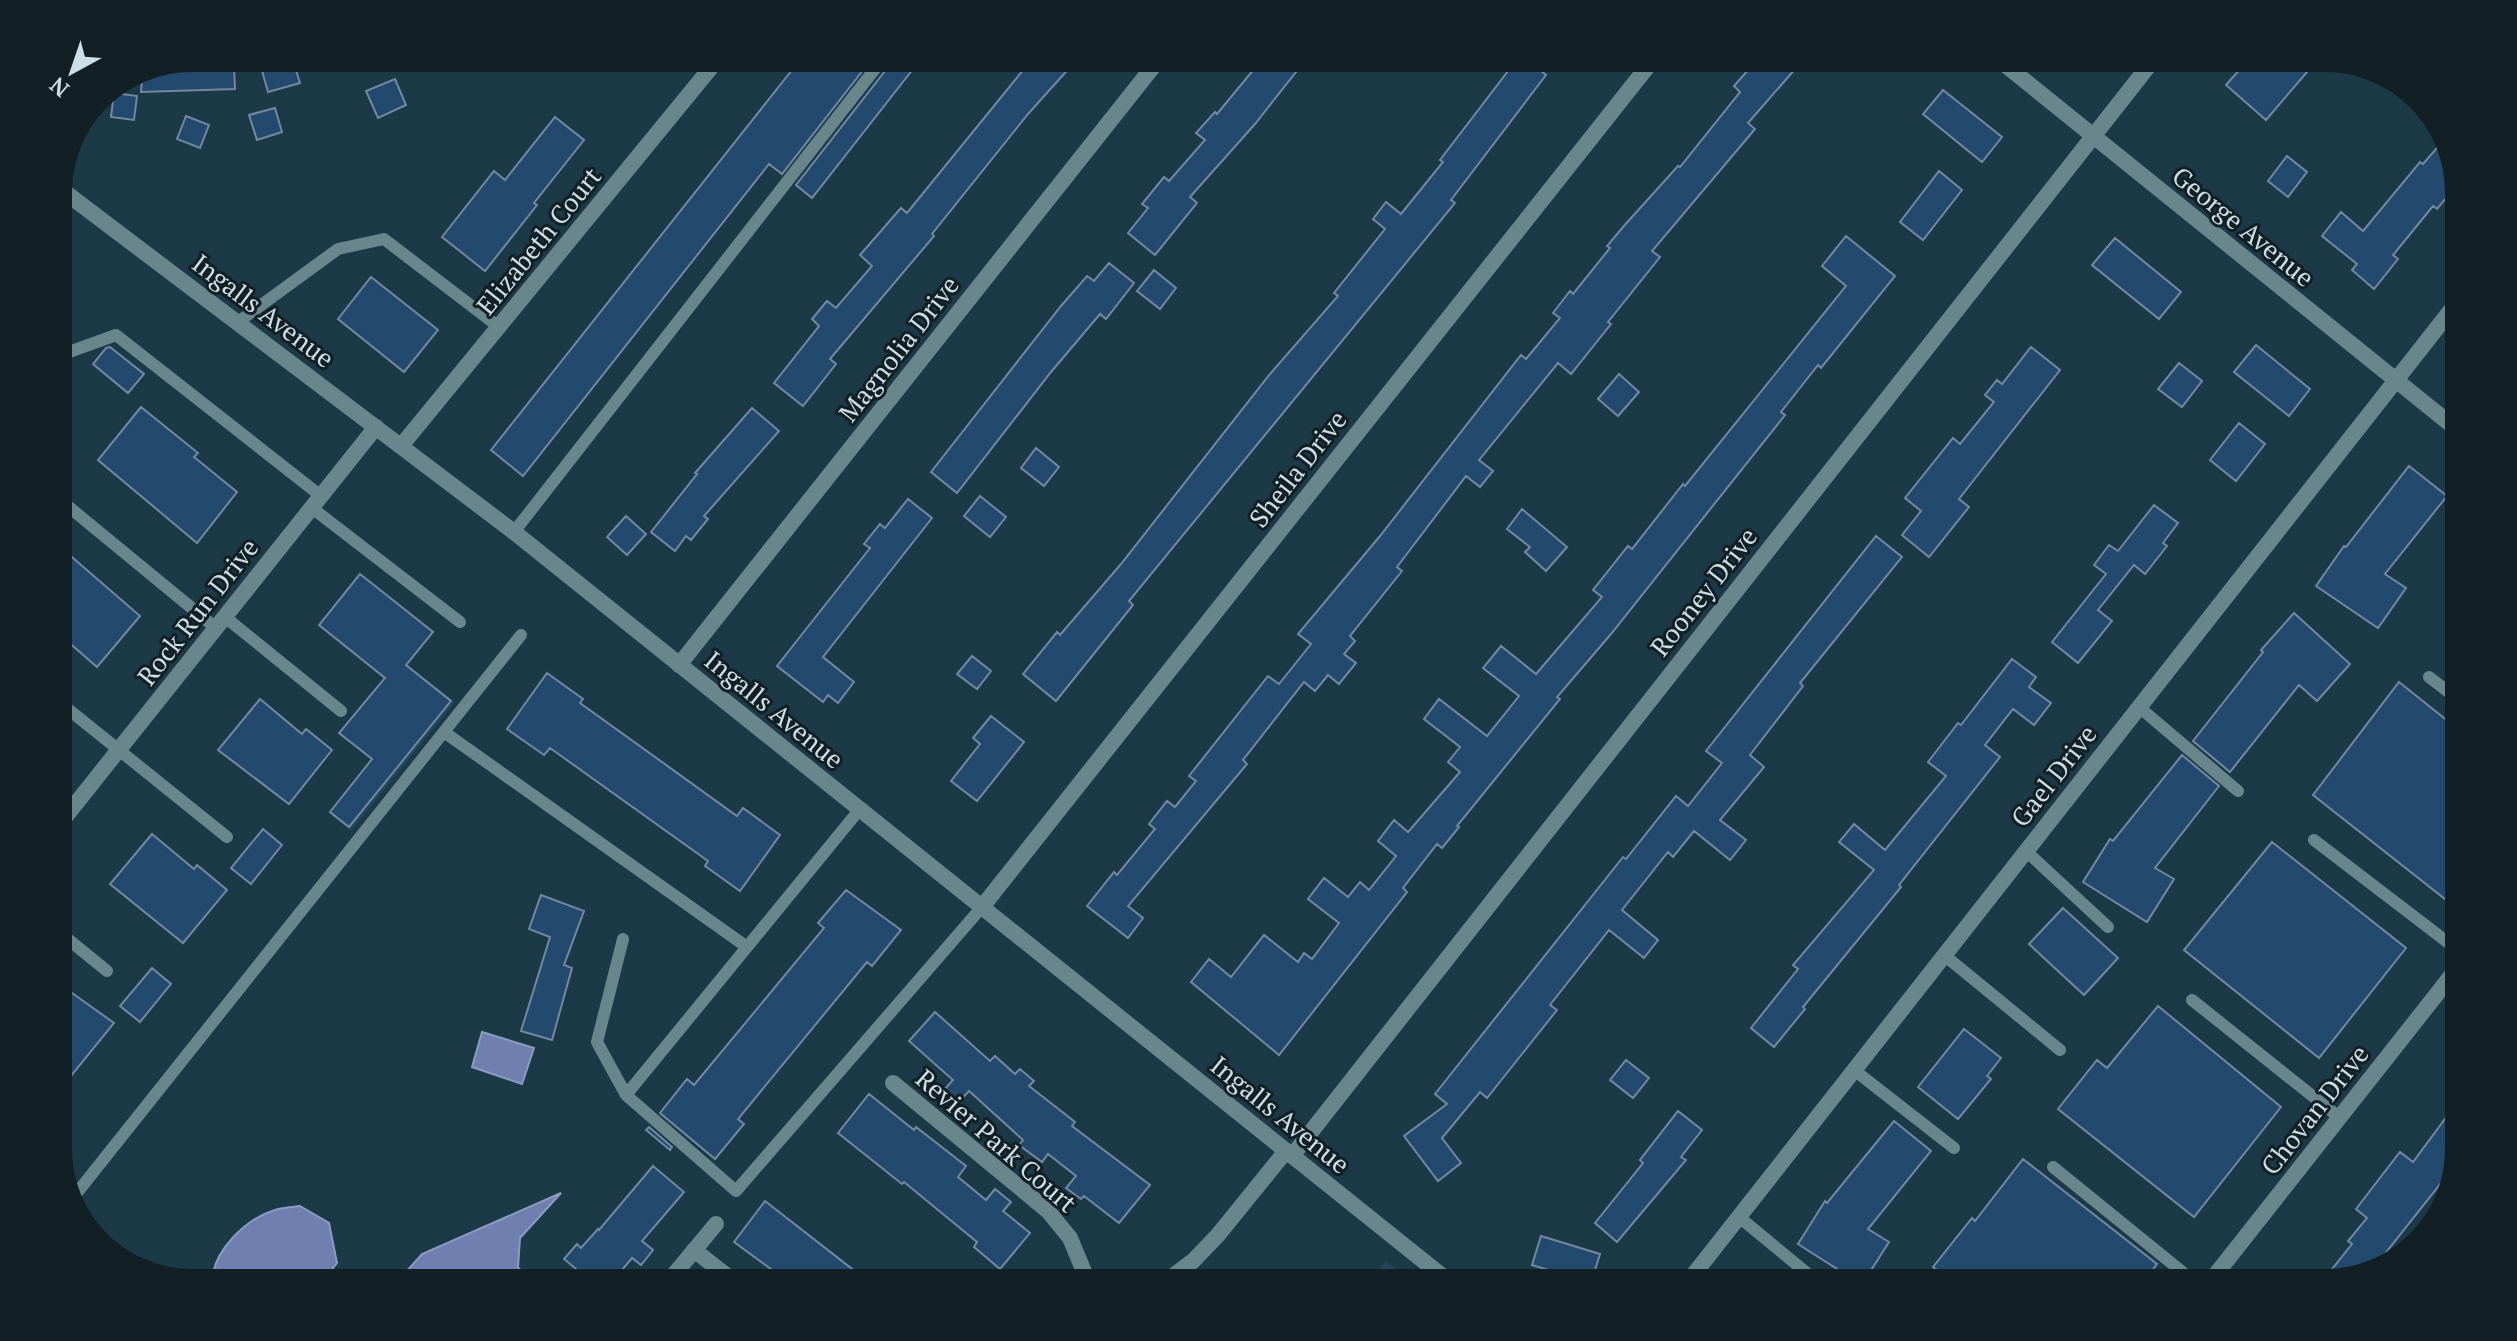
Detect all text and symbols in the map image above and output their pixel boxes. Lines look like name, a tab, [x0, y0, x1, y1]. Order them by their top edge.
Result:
north arrow	[32, 32, 112, 112]
text: N	[43, 71, 75, 104]
street label: Elizabeth Court	[468, 159, 608, 321]
street label: George Avenue	[2166, 159, 2322, 294]
street label: Ingalls Avenue	[186, 246, 341, 375]
street label: Magnolia Drive	[831, 268, 966, 428]
street label: Sheila Drive	[1241, 403, 1354, 534]
street label: Rooney Drive	[1642, 520, 1764, 663]
street label: Rock Run Drive	[129, 531, 265, 692]
street label: Ingalls Avenue	[698, 643, 851, 776]
street label: Gael Drive	[2003, 718, 2104, 833]
street label: Chovan Drive	[2253, 1037, 2376, 1181]
street label: Ingalls Avenue	[1204, 1048, 1357, 1181]
street label: Revier Park Court	[909, 1061, 1084, 1220]

